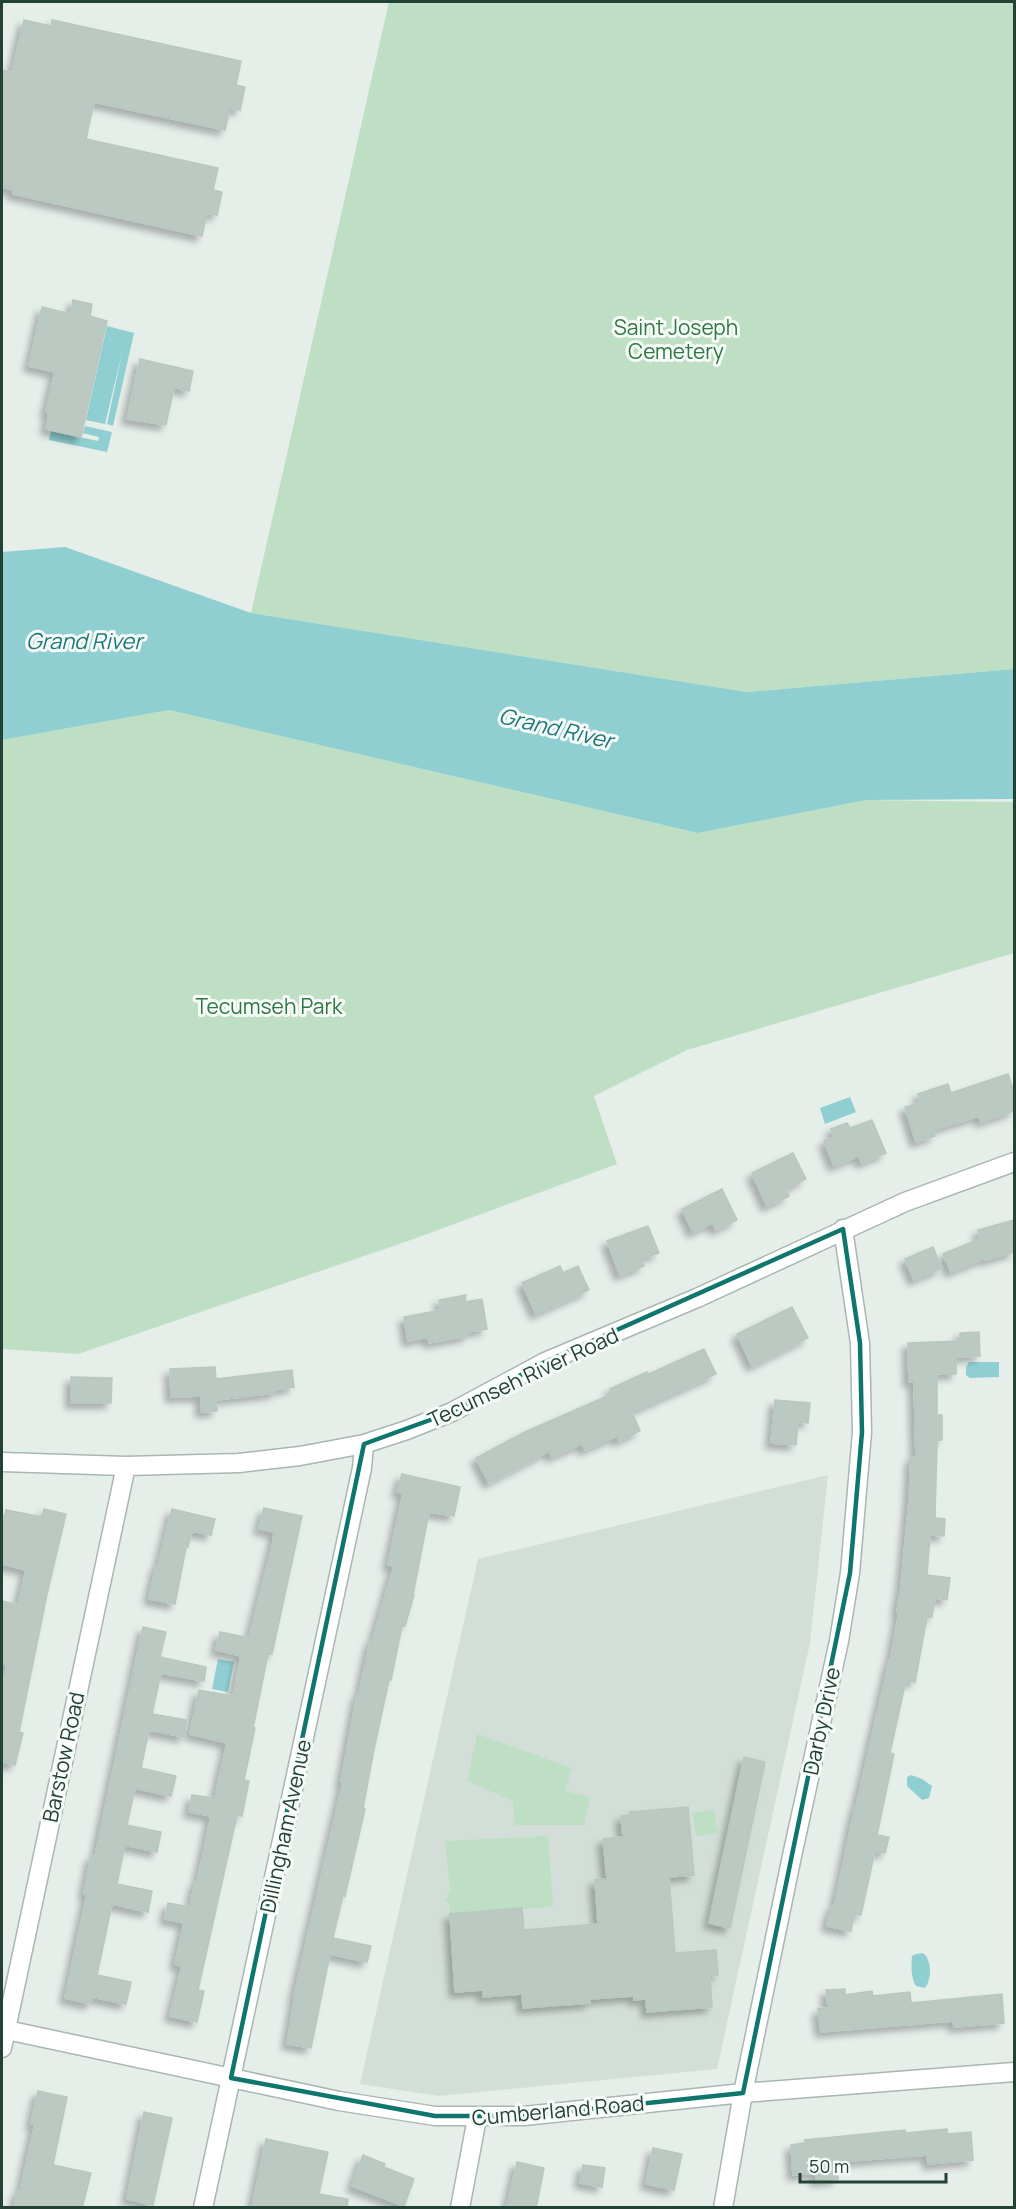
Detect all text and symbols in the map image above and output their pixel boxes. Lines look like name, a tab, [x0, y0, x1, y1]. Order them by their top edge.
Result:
park label: Saint Joseph Cemetery	[614, 313, 738, 365]
water label: Grand River	[26, 626, 145, 656]
water label: Grand River	[496, 700, 619, 756]
park label: Tecumseh Park	[196, 992, 343, 1020]
street label: Tecumseh River Road	[423, 1321, 623, 1433]
street label: Darby Drive	[796, 1664, 846, 1778]
street label: Barstow Road	[36, 1689, 90, 1825]
street label: Dillingham Avenue	[253, 1737, 317, 1915]
street label: Cumberland Road	[471, 2089, 645, 2131]
scale bar	[800, 2146, 946, 2184]
text: 50 m	[809, 2154, 849, 2178]

